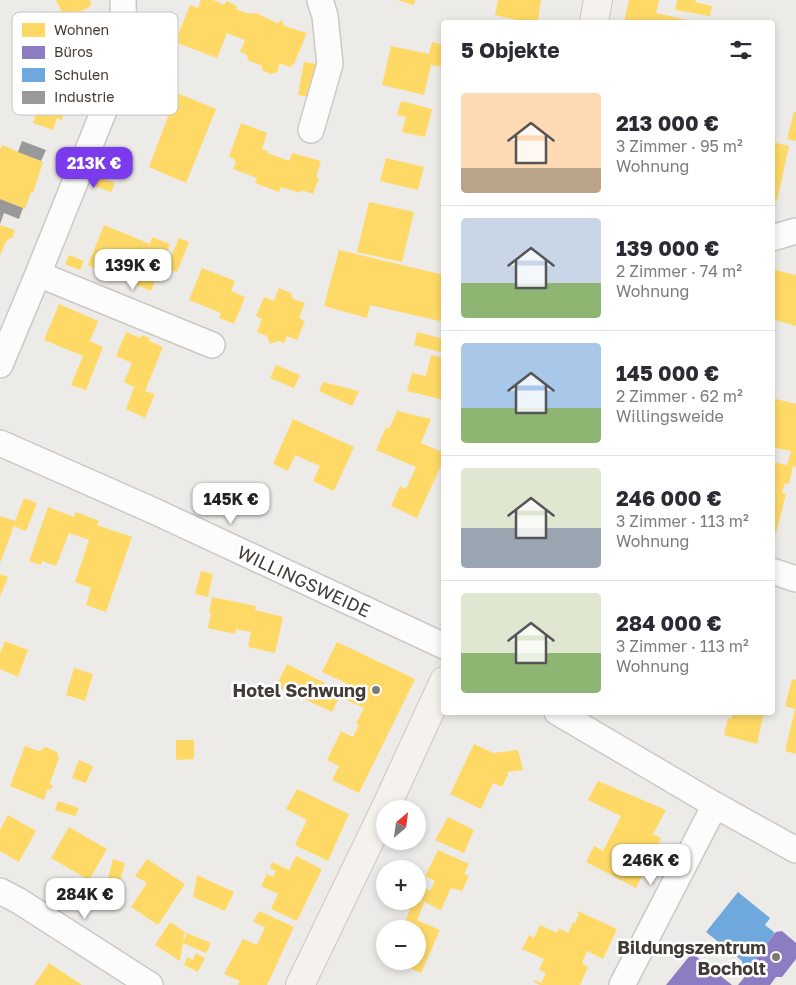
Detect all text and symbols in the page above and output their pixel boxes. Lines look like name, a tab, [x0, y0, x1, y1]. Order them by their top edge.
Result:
legend	[12, 12, 178, 115]
text: Wohnen	[54, 21, 109, 38]
icon: filters	[727, 36, 755, 64]
text: 5 Objekte	[461, 37, 560, 63]
text: Büros	[54, 43, 93, 60]
text: Schulen	[54, 66, 109, 83]
text: Industrie	[54, 88, 114, 105]
text: 213 000 €	[616, 110, 719, 136]
icon: home	[501, 113, 561, 173]
text: 3 Zimmer · 95 m²	[616, 136, 743, 156]
pin: 213K €	[53, 146, 135, 189]
text: 213K €	[67, 153, 121, 173]
text: Wohnung	[616, 156, 689, 176]
text: 139 000 €	[616, 235, 719, 261]
icon: home	[501, 238, 561, 298]
pin: 139K €	[92, 248, 174, 291]
text: 139K €	[105, 255, 161, 275]
text: 2 Zimmer · 74 m²	[616, 261, 742, 281]
text: Wohnung	[616, 281, 689, 301]
text: 145 000 €	[616, 360, 719, 386]
icon: home	[501, 363, 561, 423]
text: 2 Zimmer · 62 m²	[616, 386, 743, 406]
text: Willingsweide	[616, 406, 724, 426]
pin: 145K €	[190, 482, 272, 525]
text: 246 000 €	[616, 485, 722, 511]
icon: home	[501, 488, 561, 548]
text: 145K €	[204, 489, 258, 509]
text: 3 Zimmer · 113 m²	[616, 511, 749, 531]
text: Wohnung	[616, 531, 689, 551]
street label: WILLINGSWEIDE	[234, 541, 374, 621]
text: 284 000 €	[616, 610, 722, 636]
icon: home	[501, 613, 561, 673]
text: 3 Zimmer · 113 m²	[616, 636, 749, 656]
text: Wohnung	[616, 656, 689, 676]
place label: Hotel Schwung	[233, 679, 366, 701]
marker: Hotel Schwung	[370, 684, 382, 696]
north arrow	[376, 800, 426, 850]
map controls	[376, 800, 426, 970]
pin: 246K €	[610, 844, 692, 886]
text: 246K €	[623, 850, 679, 870]
button: +	[376, 860, 426, 910]
pin: 284K €	[44, 878, 126, 920]
text: 284K €	[57, 884, 113, 904]
button: −	[376, 920, 426, 970]
place label: Bildungszentrum Bocholt	[617, 936, 766, 979]
marker: Bildungszentrum Bocholt	[770, 951, 782, 963]

